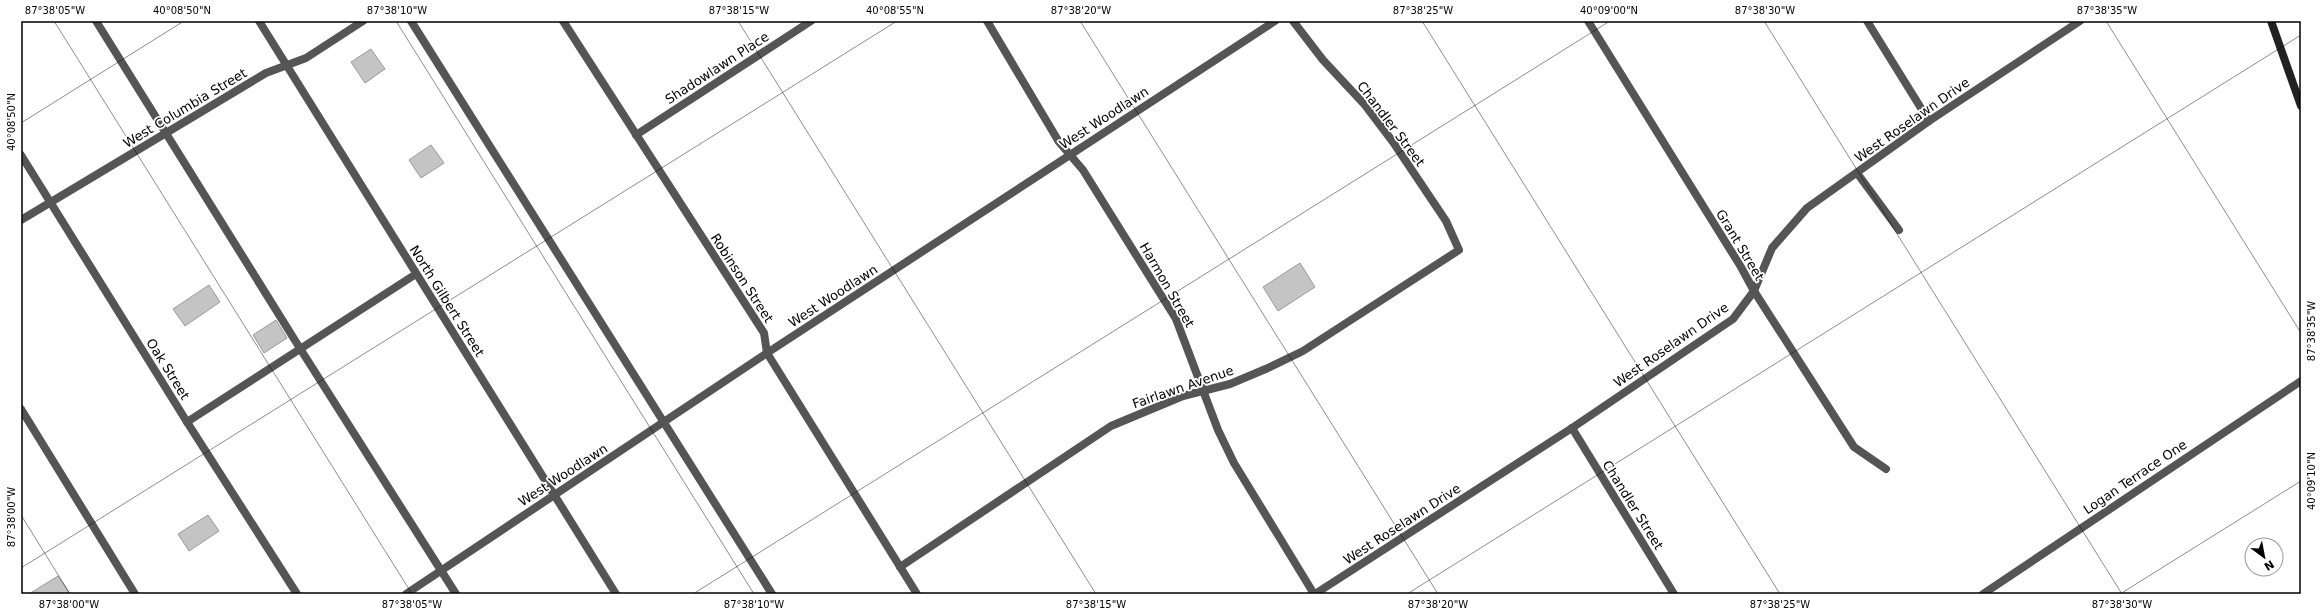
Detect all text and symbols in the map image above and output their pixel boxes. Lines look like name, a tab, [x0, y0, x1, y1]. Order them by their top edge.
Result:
text: 87°38'05"W	[25, 5, 85, 16]
text: 40°08'50"N	[153, 5, 211, 16]
text: 87°38'10"W	[367, 5, 427, 16]
text: 87°38'15"W	[709, 5, 769, 16]
text: 40°08'55"N	[866, 5, 924, 16]
text: 87°38'20"W	[1051, 5, 1111, 16]
text: 87°38'25"W	[1393, 5, 1453, 16]
text: 40°09'00"N	[1580, 5, 1638, 16]
text: 87°38'30"W	[1735, 5, 1795, 16]
text: 87°38'35"W	[2077, 5, 2137, 16]
street label: Shadowlawn Place	[662, 29, 772, 107]
street label: West Columbia Street	[121, 65, 249, 151]
street label: West Roselawn Drive	[1852, 75, 1972, 165]
street label: Chandler Street	[1354, 79, 1428, 169]
street label: West Woodlawn	[1057, 84, 1151, 152]
text: 40°08'50"N	[6, 93, 17, 151]
street label: Grant Street	[1713, 207, 1767, 283]
street label: Robinson Street	[708, 231, 776, 325]
street label: Harmon Street	[1137, 240, 1197, 330]
street label: North Gilbert Street	[407, 243, 487, 359]
street label: West Woodlawn	[786, 262, 880, 330]
street label: West Roselawn Drive	[1611, 300, 1731, 390]
text: 87°38'35"W	[2306, 301, 2317, 361]
street label: Oak Street	[143, 336, 193, 402]
street label: Fairlawn Avenue	[1130, 363, 1236, 411]
street label: Logan Terrace One	[2080, 437, 2190, 517]
street label: West Woodlawn	[516, 441, 610, 509]
text: 40°09'10"N	[2306, 452, 2317, 510]
street label: Chandler Street	[1600, 458, 1666, 552]
street label: West Roselawn Drive	[1341, 481, 1463, 567]
text: 87°38'00"W	[6, 487, 17, 547]
north arrow	[2244, 537, 2284, 577]
text: N	[2262, 557, 2276, 573]
text: 87°38'00"W	[39, 599, 99, 610]
text: 87°38'05"W	[382, 599, 442, 610]
text: 87°38'10"W	[724, 599, 784, 610]
text: 87°38'15"W	[1066, 599, 1126, 610]
text: 87°38'20"W	[1408, 599, 1468, 610]
text: 87°38'25"W	[1750, 599, 1810, 610]
text: 87°38'30"W	[2092, 599, 2152, 610]

